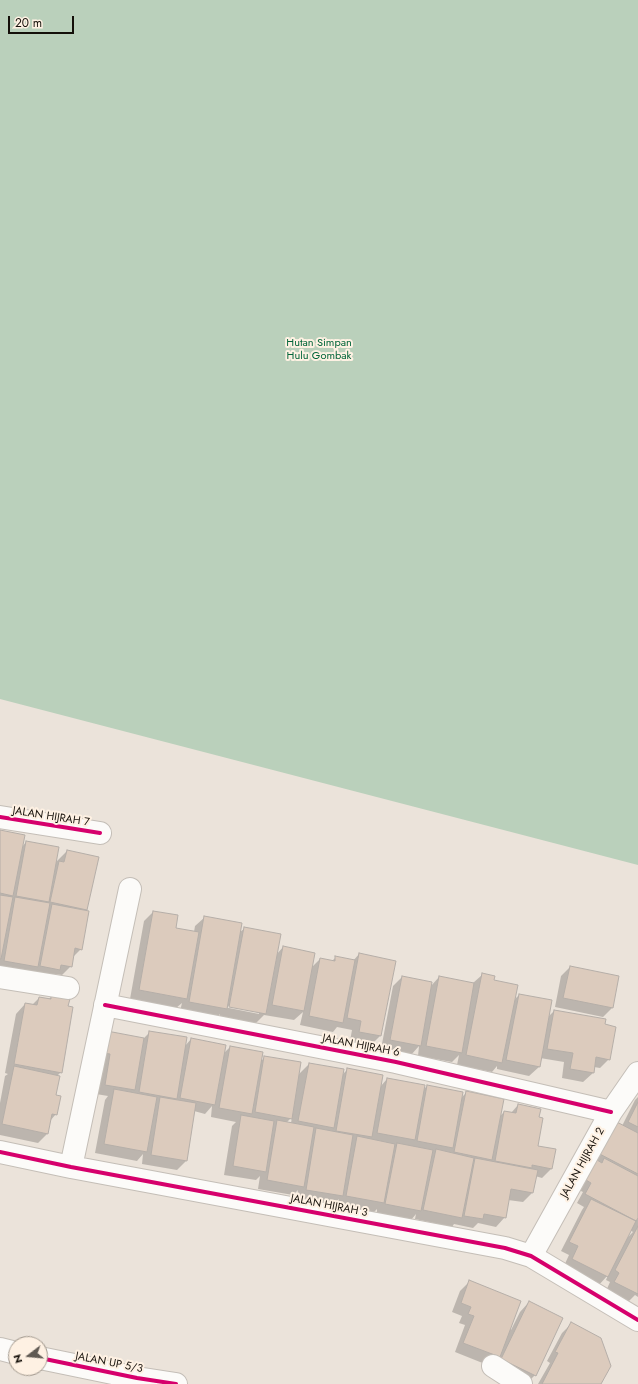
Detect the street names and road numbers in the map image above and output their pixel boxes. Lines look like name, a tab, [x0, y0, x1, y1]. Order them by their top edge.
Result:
street label: JALAN HIJRAH 7	[12, 804, 90, 830]
street label: JALAN HIJRAH 6	[321, 1032, 401, 1060]
street label: JALAN HIJRAH 2	[558, 1126, 608, 1200]
street label: JALAN HIJRAH 3	[289, 1192, 369, 1220]
street label: JALAN UP 5/3	[74, 1350, 144, 1376]

